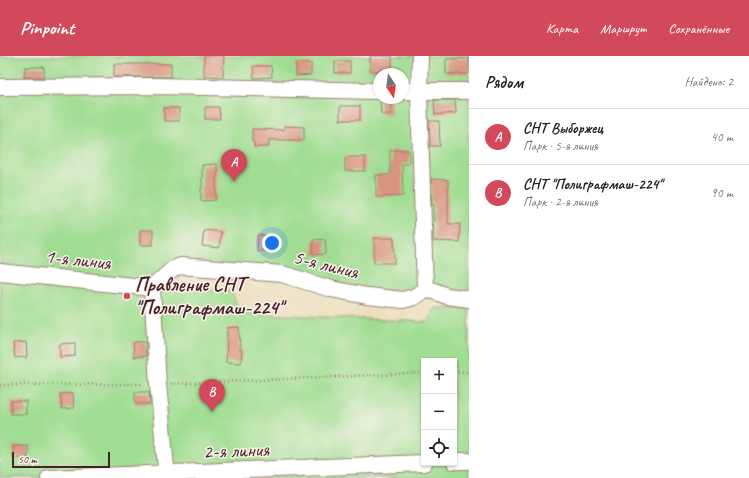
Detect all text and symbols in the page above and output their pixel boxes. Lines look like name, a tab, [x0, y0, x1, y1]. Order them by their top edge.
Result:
text: Pinpoint	[20, 16, 74, 40]
text: Карта	[546, 20, 578, 37]
text: Маршрут	[600, 20, 646, 37]
text: Сохранённые	[668, 20, 729, 37]
north arrow	[373, 68, 409, 104]
text: Рядом	[485, 72, 523, 93]
text: Найдено: 2	[685, 74, 733, 90]
text: СНТ Выборжец	[523, 119, 603, 138]
text: A	[495, 129, 501, 145]
text: 40 m	[711, 129, 733, 145]
text: Парк · 5-я линия	[523, 138, 598, 154]
pin: A	[221, 149, 247, 182]
text: СНТ "Полиграфмаш-224"	[523, 175, 662, 194]
text: B	[495, 185, 501, 201]
text: 90 m	[711, 185, 733, 201]
text: Парк · 2-я линия	[523, 194, 598, 210]
your location	[262, 233, 282, 253]
street label: 1-я линия	[44, 244, 113, 275]
street label: 5-я линия	[291, 244, 362, 285]
place label: Правление СНТ "Полиграфмаш-224"	[135, 272, 287, 320]
marker: Правление СНТ "Полиграфмаш-224"	[122, 291, 132, 301]
map controls	[421, 358, 457, 466]
button: +	[421, 358, 457, 394]
pin: B	[199, 379, 225, 412]
button: −	[421, 394, 457, 430]
button: locate	[421, 430, 457, 466]
street label: 2-я линия	[203, 437, 270, 464]
scale bar	[12, 450, 110, 469]
text: 50 m	[18, 452, 37, 466]

